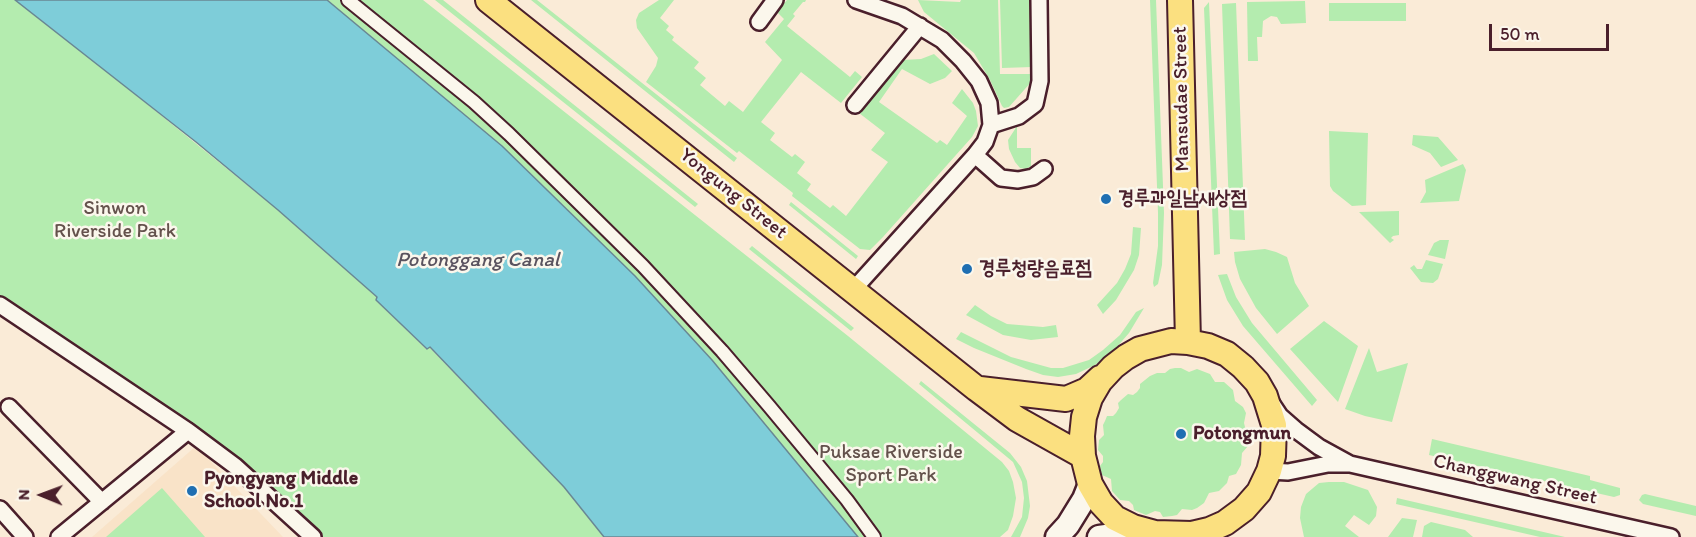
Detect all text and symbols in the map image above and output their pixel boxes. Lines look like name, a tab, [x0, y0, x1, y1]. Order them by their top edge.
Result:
scale bar	[1492, 12, 1612, 50]
text: 50 m	[1500, 23, 1540, 45]
street label: Mansudae Street	[1169, 26, 1195, 172]
street label: Yongung Street	[674, 143, 792, 245]
place label: 경루과일남새상점	[1118, 187, 1247, 211]
marker: 경루과일남새상점	[1099, 192, 1113, 206]
park label: Sinwon Riverside Park	[54, 197, 176, 244]
water label: Potonggang Canal	[396, 248, 560, 274]
place label: 경루청량음료점	[979, 257, 1092, 281]
marker: 경루청량음료점	[960, 262, 974, 276]
place label: Potongmun	[1193, 422, 1291, 446]
marker: Potongmun	[1174, 427, 1188, 441]
park label: Puksae Riverside Sport Park	[819, 441, 963, 488]
street label: Changgwang Street	[1431, 449, 1599, 511]
north arrow	[12, 465, 72, 525]
place label: Pyongyang Middle School No.1	[204, 467, 358, 514]
marker: Pyongyang Middle School No.1	[185, 484, 199, 498]
text: N	[14, 489, 33, 500]

